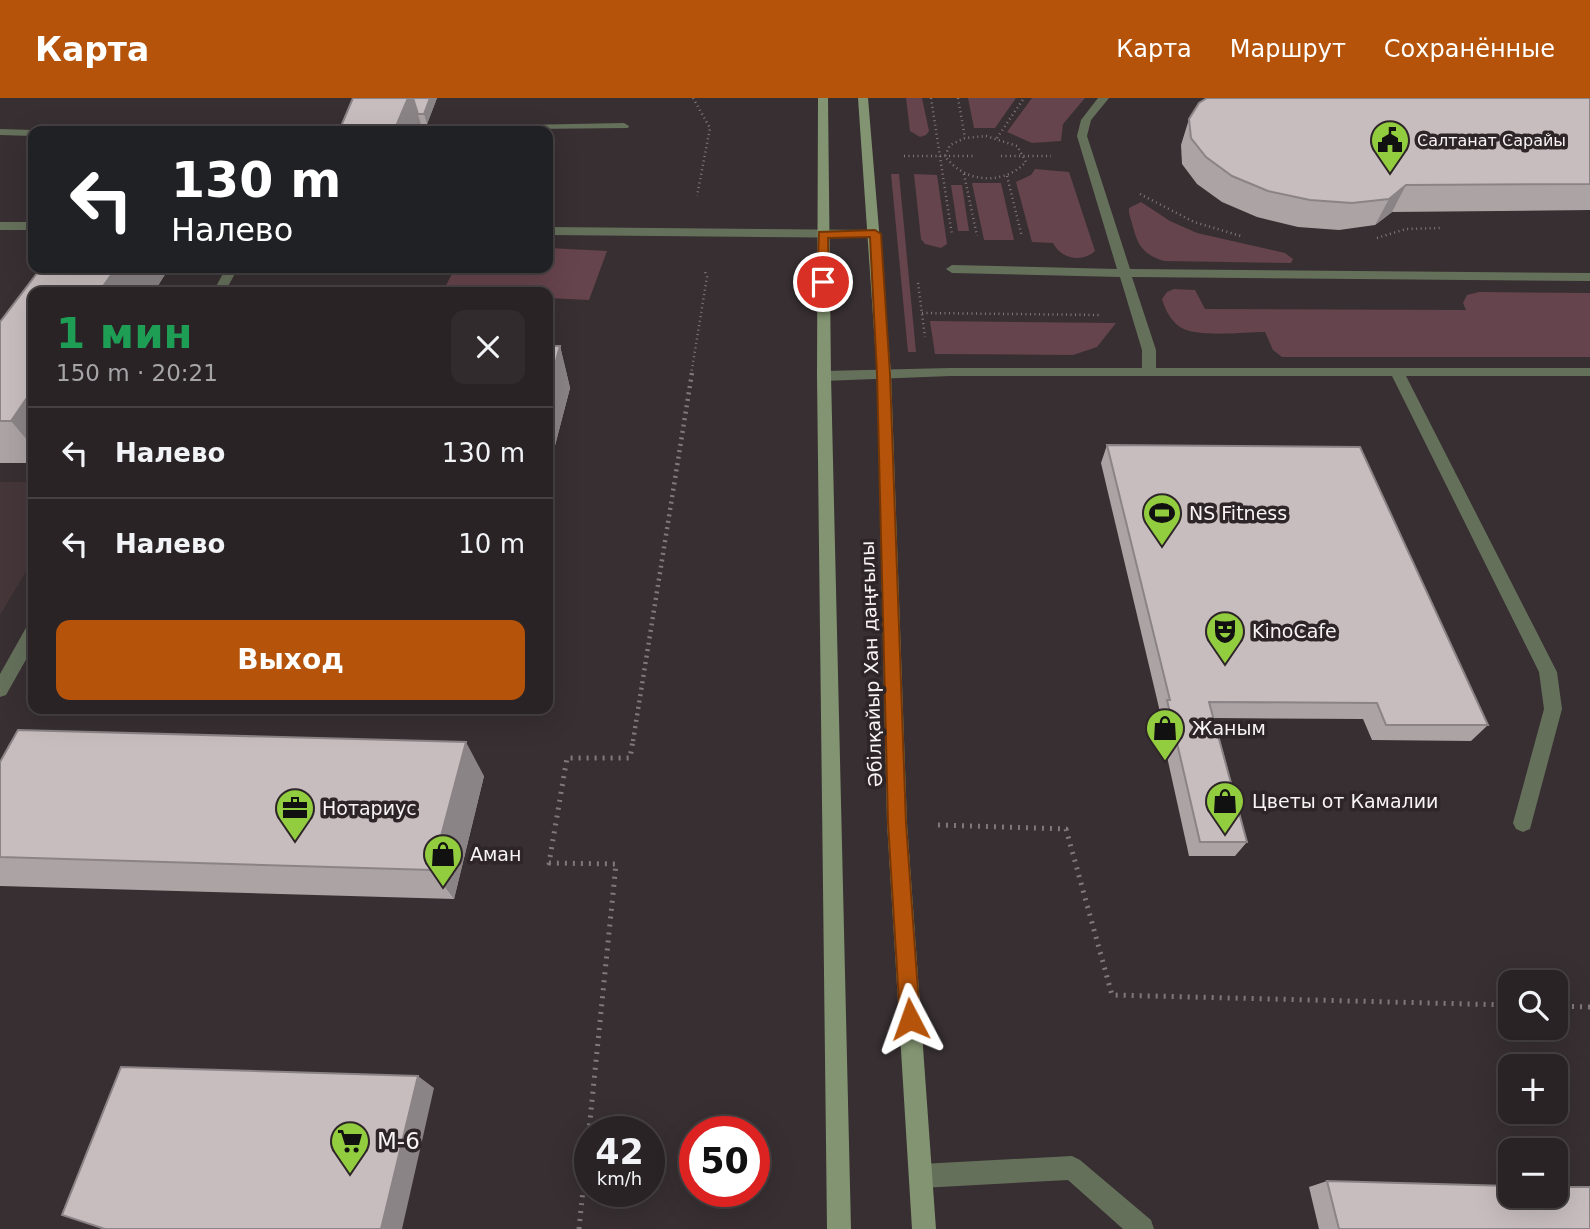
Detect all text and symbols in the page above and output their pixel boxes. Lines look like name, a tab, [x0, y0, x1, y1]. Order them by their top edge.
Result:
text: Карта	[35, 30, 149, 69]
text: Карта	[1116, 35, 1192, 63]
text: Маршрут	[1230, 35, 1346, 63]
text: Сохранённые	[1384, 35, 1555, 63]
public building icon: Салтанат Сарайы	[1369, 119, 1411, 174]
place label: Салтанат Сарайы	[1417, 131, 1566, 150]
text: 130 m	[171, 152, 341, 209]
icon: left	[56, 154, 147, 245]
text: Налево	[171, 211, 293, 249]
pin	[793, 252, 853, 312]
icon: arrive	[804, 263, 842, 301]
text: 1 мин	[56, 309, 193, 358]
button: close	[451, 310, 525, 384]
text: 150 m · 20:21	[56, 360, 218, 386]
icon: left	[56, 434, 94, 472]
text: Налево	[115, 438, 225, 468]
text: 130 m	[442, 438, 525, 468]
sports icon: NS Fitness	[1141, 492, 1183, 547]
place label: NS Fitness	[1189, 502, 1287, 524]
icon: left	[56, 525, 94, 563]
text: Налево	[115, 529, 225, 559]
text: 10 m	[458, 529, 525, 559]
street label: Әбілқайыр Хан даңғылы	[856, 540, 886, 788]
theatre icon: KinoCafe	[1204, 610, 1246, 665]
button: Выход	[56, 620, 525, 700]
place label: KinoCafe	[1252, 620, 1337, 642]
shop icon: Жаным	[1144, 707, 1186, 762]
place label: Жаным	[1192, 717, 1266, 739]
shop icon: Цветы от Камалии	[1204, 780, 1246, 835]
office icon: Нотариус	[274, 787, 316, 842]
place label: Цветы от Камалии	[1252, 790, 1438, 812]
place label: Нотариус	[322, 797, 417, 819]
shop icon: Аман	[422, 833, 464, 888]
place label: Аман	[470, 843, 521, 865]
map controls	[1498, 970, 1568, 1208]
button: search	[1498, 970, 1568, 1040]
position arrow	[873, 982, 947, 1056]
button: +	[1498, 1054, 1568, 1124]
speed limit sign: 50	[679, 1116, 770, 1207]
supermarket icon: M-6	[329, 1120, 371, 1175]
place label: M-6	[377, 1128, 420, 1154]
text: 42	[595, 1132, 644, 1172]
button: −	[1498, 1138, 1568, 1208]
text: km/h	[597, 1168, 642, 1189]

